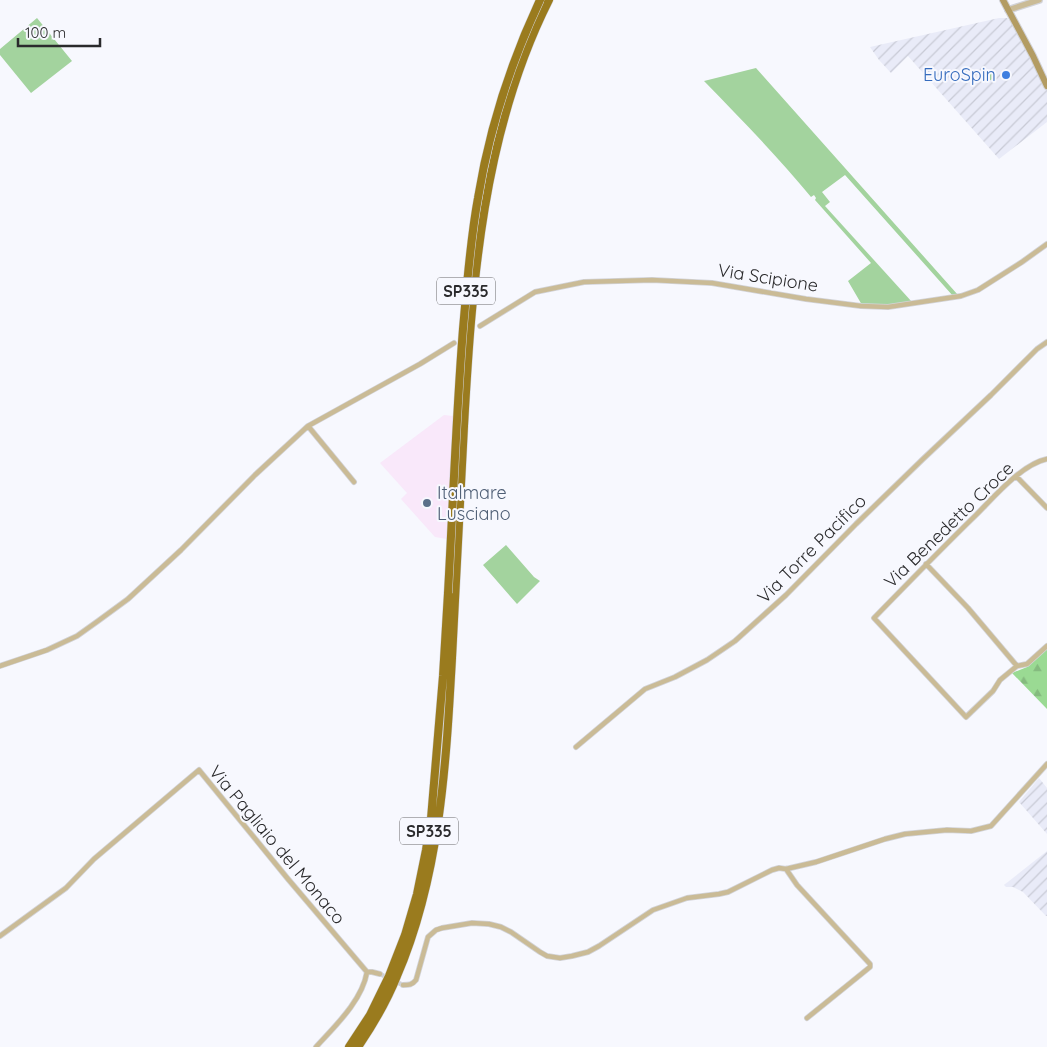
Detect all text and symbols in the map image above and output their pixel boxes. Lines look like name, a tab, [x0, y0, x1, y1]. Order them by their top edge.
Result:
scale bar	[18, 15, 100, 47]
text: 100 m	[25, 23, 66, 42]
place label: EuroSpin	[923, 63, 996, 86]
marker: EuroSpin	[1000, 69, 1012, 81]
street label: Via Scipione	[716, 258, 820, 297]
road number: SP335	[437, 278, 495, 304]
street label: Via Benedetto Croce	[879, 457, 1018, 593]
place label: Italmare Lusciano	[437, 481, 511, 525]
street label: Via Torre Pacifico	[752, 489, 871, 608]
marker: Italmare Lusciano	[421, 497, 433, 509]
street label: Via Pagliaio del Monaco	[204, 761, 351, 929]
road number: SP335	[400, 818, 458, 844]

